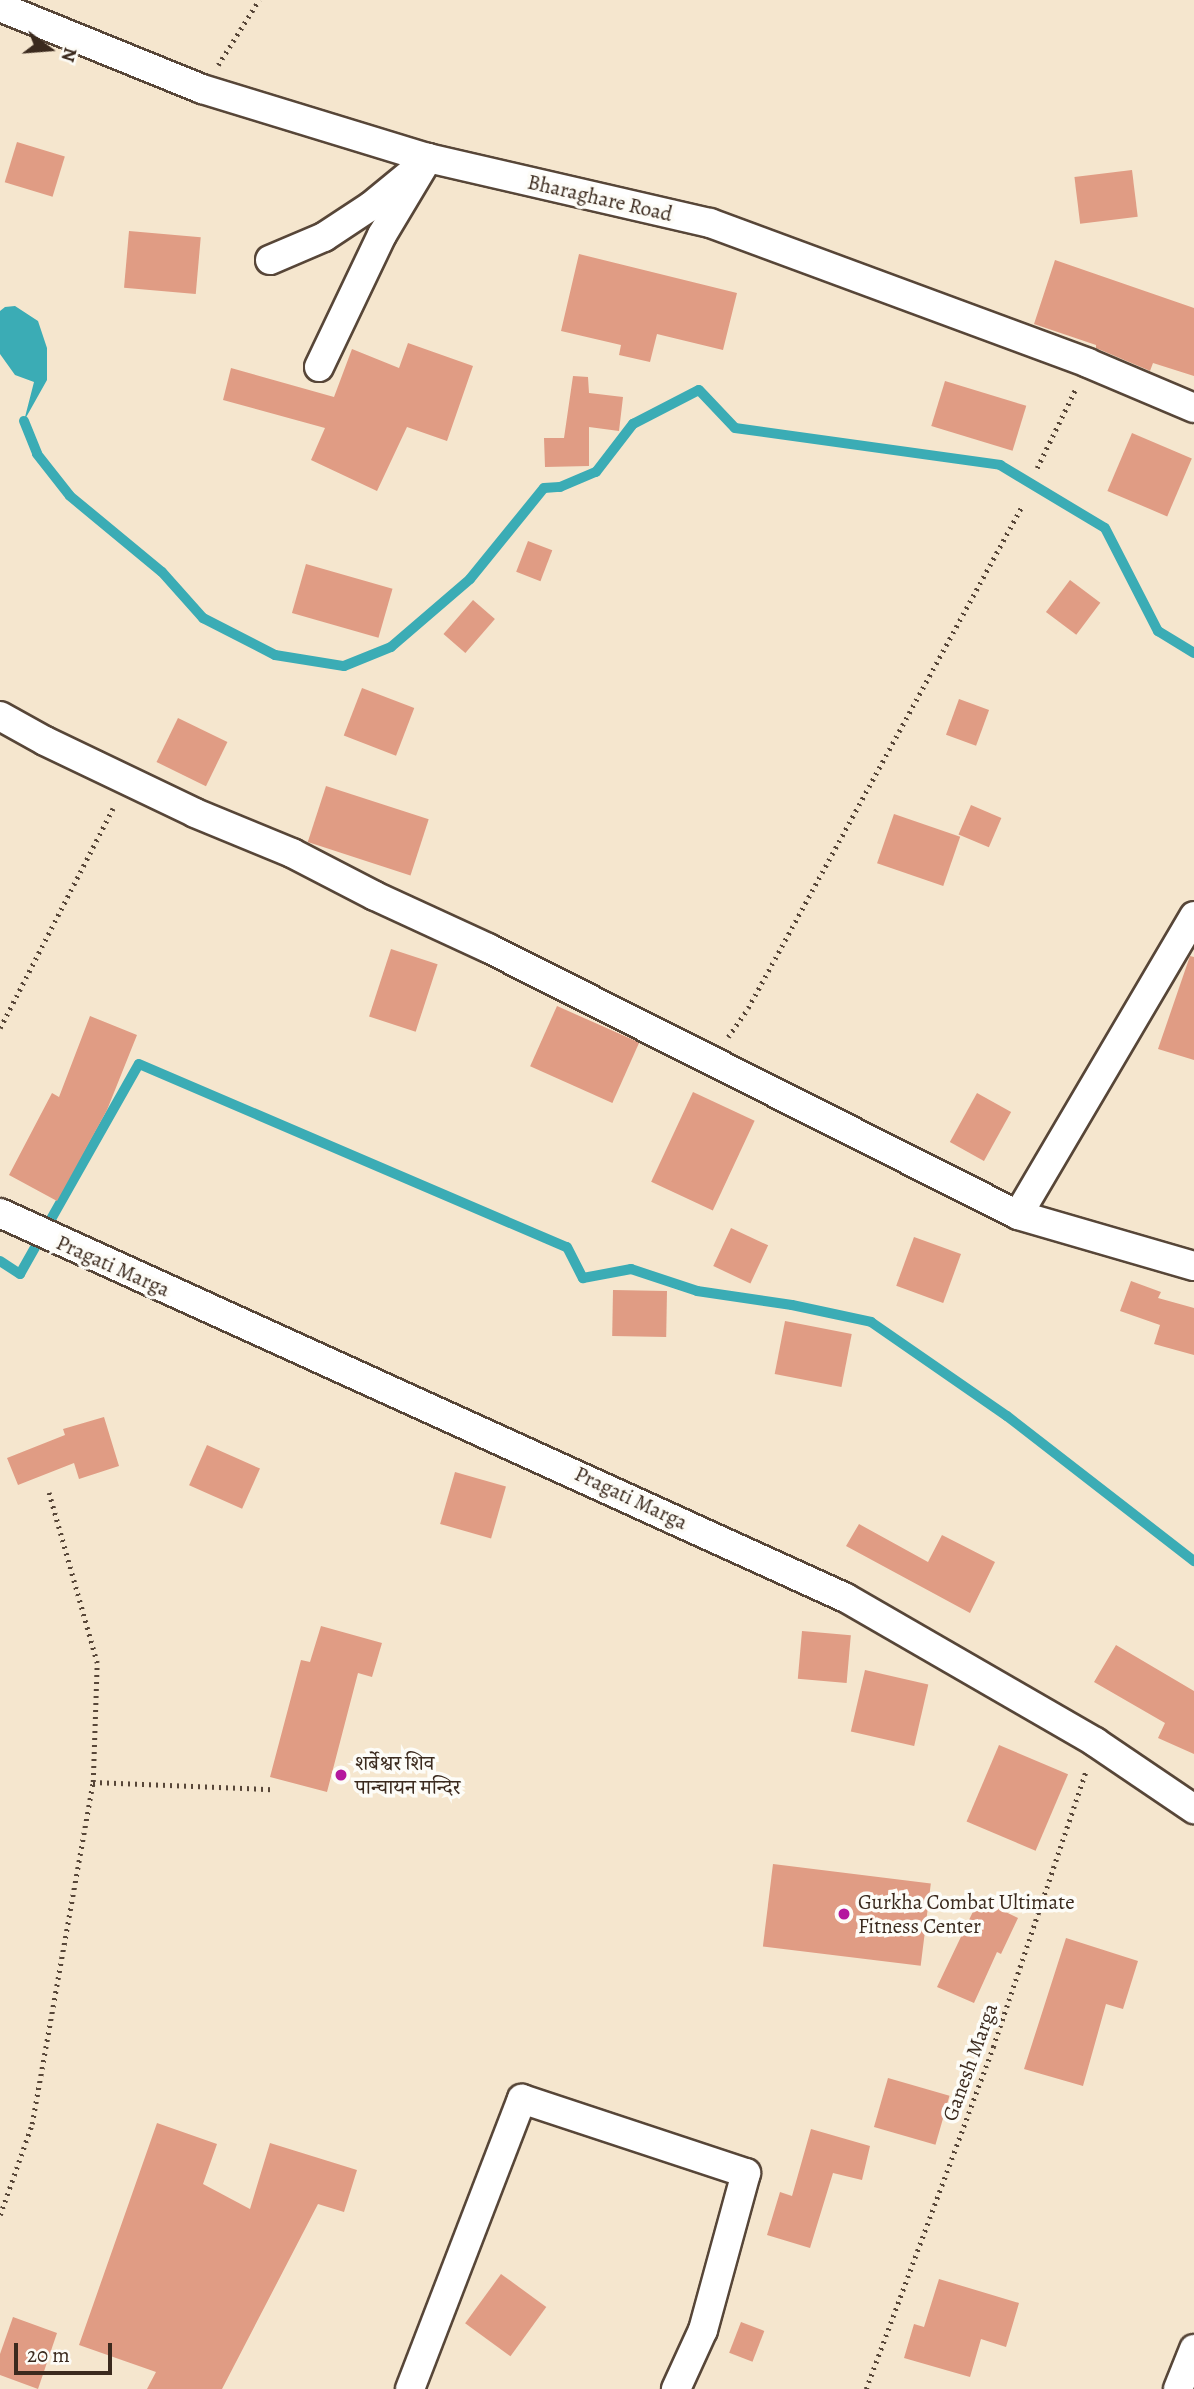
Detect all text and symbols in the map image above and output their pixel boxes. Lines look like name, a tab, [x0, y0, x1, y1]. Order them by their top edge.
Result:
north arrow	[14, 14, 84, 84]
text: N	[55, 45, 84, 65]
street label: Bharaghare Road	[525, 169, 675, 227]
street label: Pragati Marga	[52, 1230, 174, 1302]
street label: Pragati Marga	[571, 1461, 691, 1535]
place label: शर्बेश्वर शिव पान्चायन मन्दिर	[355, 1750, 460, 1800]
marker: शर्बेश्वर शिव पान्चायन मन्दिर	[333, 1767, 349, 1783]
place label: Gurkha Combat Ultimate Fitness Center	[858, 1889, 1075, 1939]
marker: Gurkha Combat Ultimate Fitness Center	[836, 1906, 852, 1922]
street label: Ganesh Marga	[937, 2000, 1003, 2124]
scale bar	[18, 2330, 116, 2374]
text: 20 m	[27, 2341, 70, 2369]

